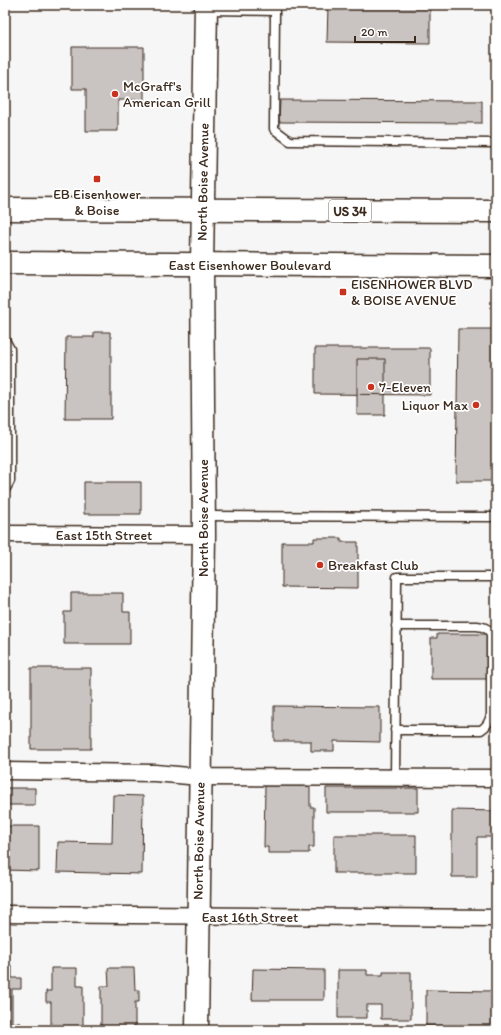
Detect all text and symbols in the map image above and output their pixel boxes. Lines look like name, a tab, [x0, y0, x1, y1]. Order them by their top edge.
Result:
scale bar	[355, 18, 415, 44]
text: 20 m	[361, 25, 388, 39]
place label: McGraff's American Grill	[123, 78, 211, 111]
marker: McGraff's American Grill	[110, 89, 120, 99]
street label: North Boise Avenue	[193, 123, 213, 241]
marker: EB Eisenhower & Boise	[92, 174, 102, 184]
place label: EB Eisenhower & Boise	[53, 186, 142, 219]
road number: US 34	[329, 200, 371, 222]
street label: East Eisenhower Boulevard	[169, 257, 332, 274]
place label: EISENHOWER BLVD & BOISE AVENUE	[351, 276, 473, 309]
marker: EISENHOWER BLVD & BOISE AVENUE	[338, 287, 348, 297]
place label: 7-Eleven	[379, 379, 431, 396]
marker: 7-Eleven	[366, 382, 376, 392]
place label: Liquor Max	[402, 397, 468, 414]
marker: Liquor Max	[471, 400, 481, 410]
street label: North Boise Avenue	[195, 459, 212, 577]
street label: East 15th Street	[56, 527, 152, 544]
place label: Breakfast Club	[328, 557, 418, 574]
marker: Breakfast Club	[315, 560, 325, 570]
street label: North Boise Avenue	[189, 782, 209, 900]
street label: East 16th Street	[202, 909, 298, 926]

